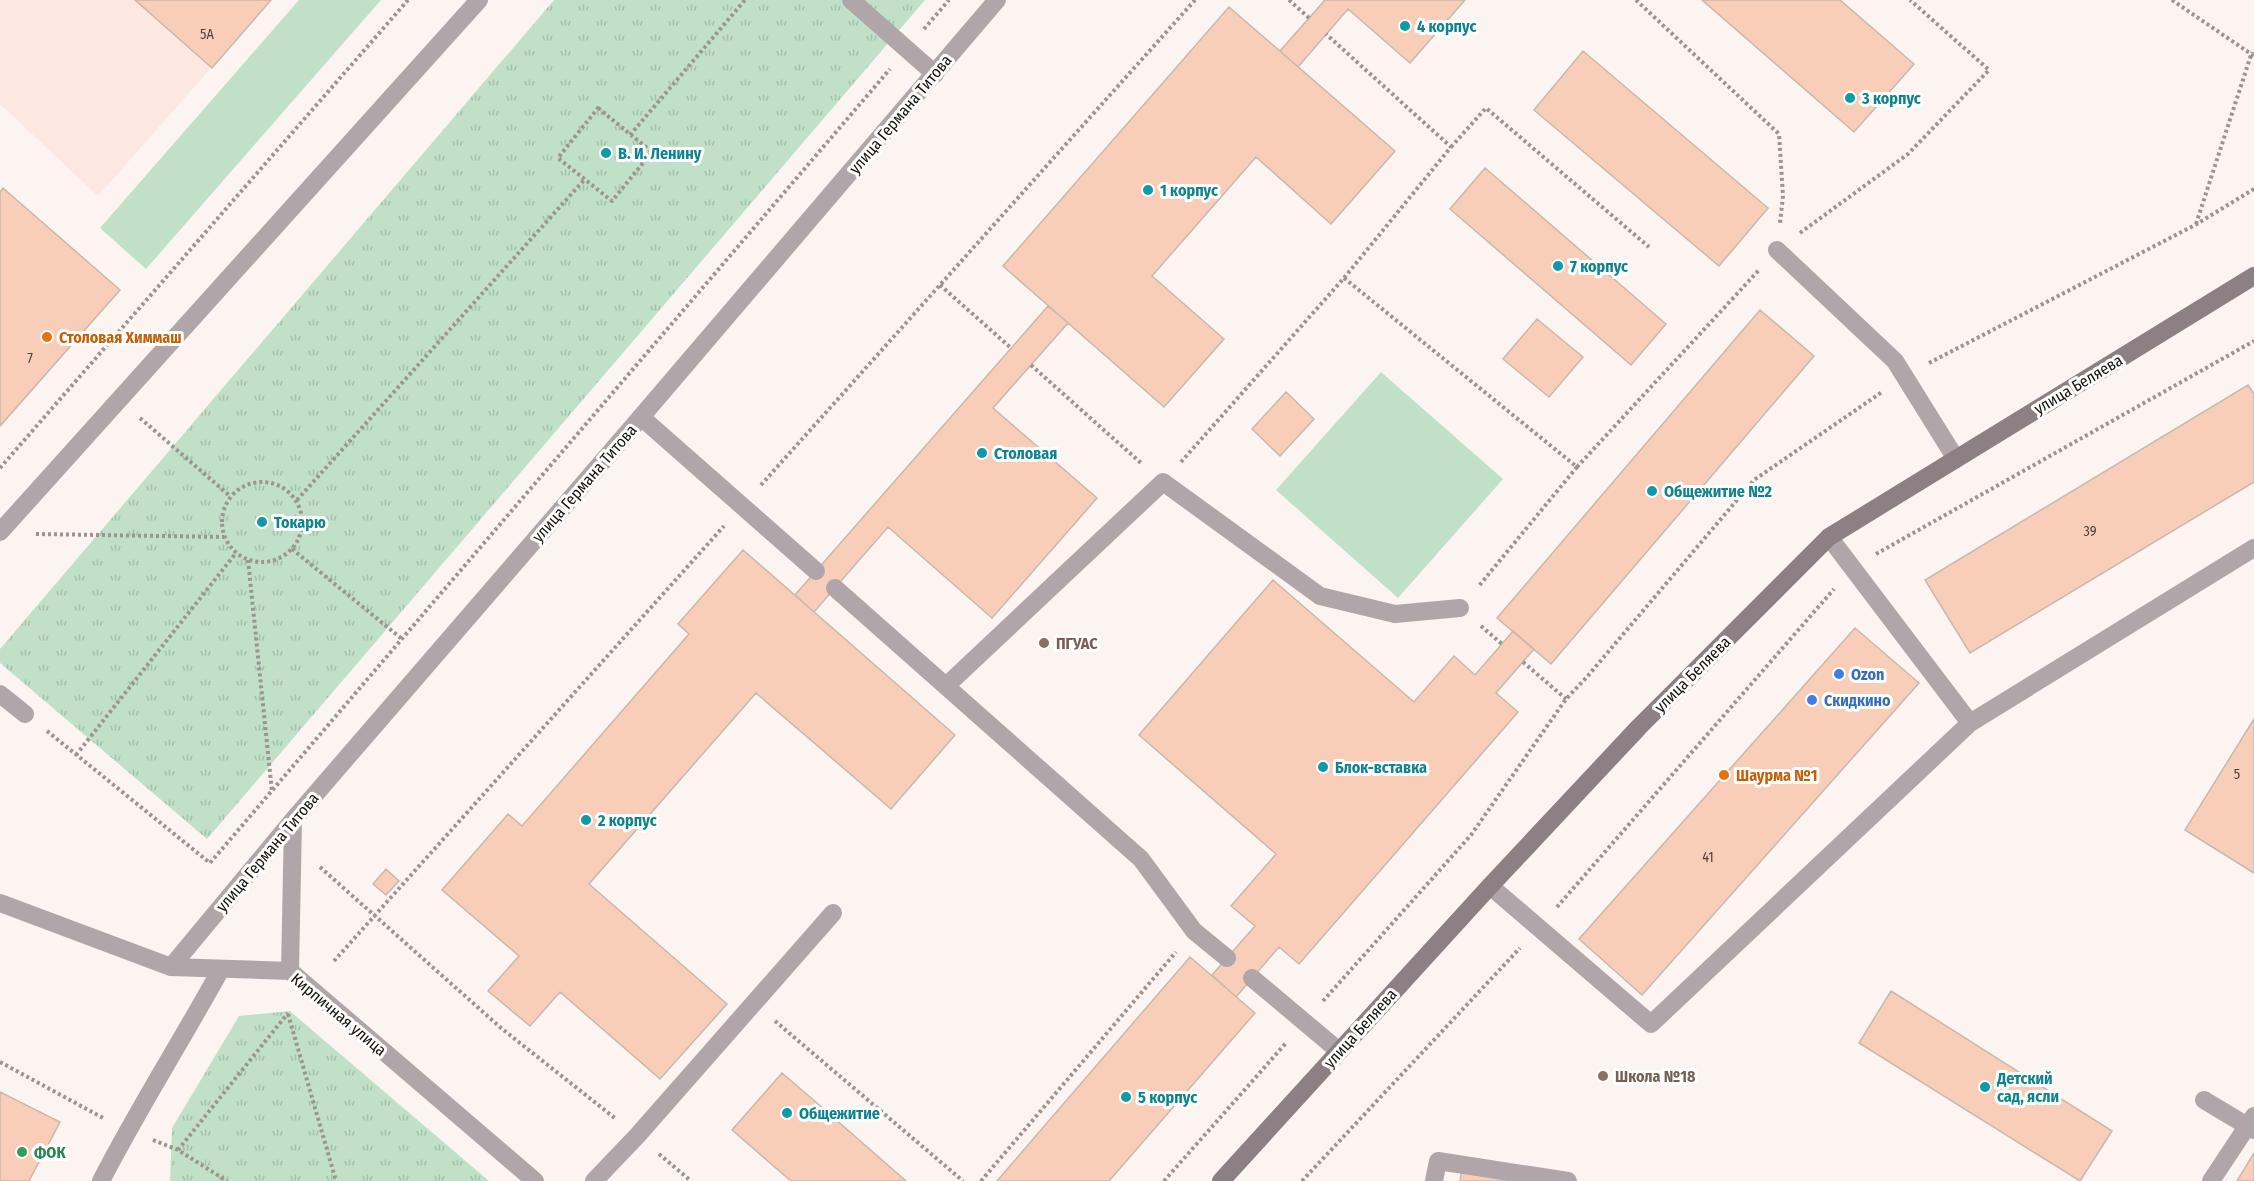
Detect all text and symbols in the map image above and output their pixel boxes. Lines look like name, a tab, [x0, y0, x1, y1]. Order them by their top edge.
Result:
place label: 4 корпус	[1417, 17, 1477, 36]
marker: 4 корпус	[1398, 19, 1412, 33]
house number: 5А	[200, 26, 215, 43]
street label: улица Германа Титова	[845, 51, 956, 178]
place label: 3 корпус	[1861, 89, 1921, 108]
marker: 3 корпус	[1843, 91, 1857, 105]
place label: В. И. Ленину	[618, 144, 702, 163]
marker: В. И. Ленину	[599, 146, 613, 160]
place label: 1 корпус	[1160, 181, 1218, 200]
marker: 1 корпус	[1141, 183, 1155, 197]
place label: 7 корпус	[1570, 257, 1628, 276]
marker: 7 корпус	[1551, 259, 1565, 273]
place label: Столовая Химмаш	[59, 328, 182, 347]
marker: Столовая Химмаш	[40, 330, 54, 344]
house number: 7	[27, 350, 33, 367]
street label: улица Беляева	[2031, 351, 2126, 418]
street label: улица Германа Титова	[528, 421, 641, 546]
place label: Столовая	[994, 444, 1057, 463]
marker: Столовая	[975, 446, 989, 460]
place label: Общежитие №2	[1664, 482, 1773, 501]
marker: Общежитие №2	[1645, 484, 1659, 498]
place label: Токарю	[274, 513, 326, 532]
marker: Токарю	[255, 515, 269, 529]
house number: 39	[2084, 523, 2097, 540]
street label: улица Беляева	[1650, 632, 1734, 716]
place label: ПГУАС	[1056, 634, 1098, 653]
marker: ПГУАС	[1037, 636, 1051, 650]
place label: Ozon	[1851, 665, 1884, 684]
marker: Ozon	[1832, 667, 1846, 681]
place label: Скидкино	[1824, 691, 1891, 710]
marker: Скидкино	[1805, 693, 1819, 707]
place label: Блок-вставка	[1335, 758, 1427, 777]
marker: Блок-вставка	[1316, 760, 1330, 774]
place label: Шаурма №1	[1736, 766, 1817, 785]
house number: 5	[2234, 766, 2240, 783]
marker: Шаурма №1	[1717, 768, 1731, 782]
street label: улица Германа Титова	[212, 789, 323, 916]
place label: 2 корпус	[597, 811, 657, 830]
marker: 2 корпус	[579, 813, 593, 827]
house number: 41	[1702, 849, 1714, 866]
street label: Кирпичная улица	[287, 969, 390, 1060]
street label: улица Беляева	[1320, 985, 1401, 1072]
place label: Школа №18	[1615, 1067, 1696, 1086]
marker: Школа №18	[1596, 1069, 1610, 1083]
place label: Детский сад, ясли	[1996, 1069, 2059, 1106]
marker: Детский сад, ясли	[1978, 1080, 1992, 1094]
place label: 5 корпус	[1138, 1088, 1197, 1107]
marker: 5 корпус	[1119, 1090, 1133, 1104]
place label: Общежитие	[799, 1104, 880, 1123]
marker: Общежитие	[780, 1106, 794, 1120]
place label: ФОК	[34, 1143, 66, 1162]
marker: ФОК	[15, 1145, 29, 1159]

